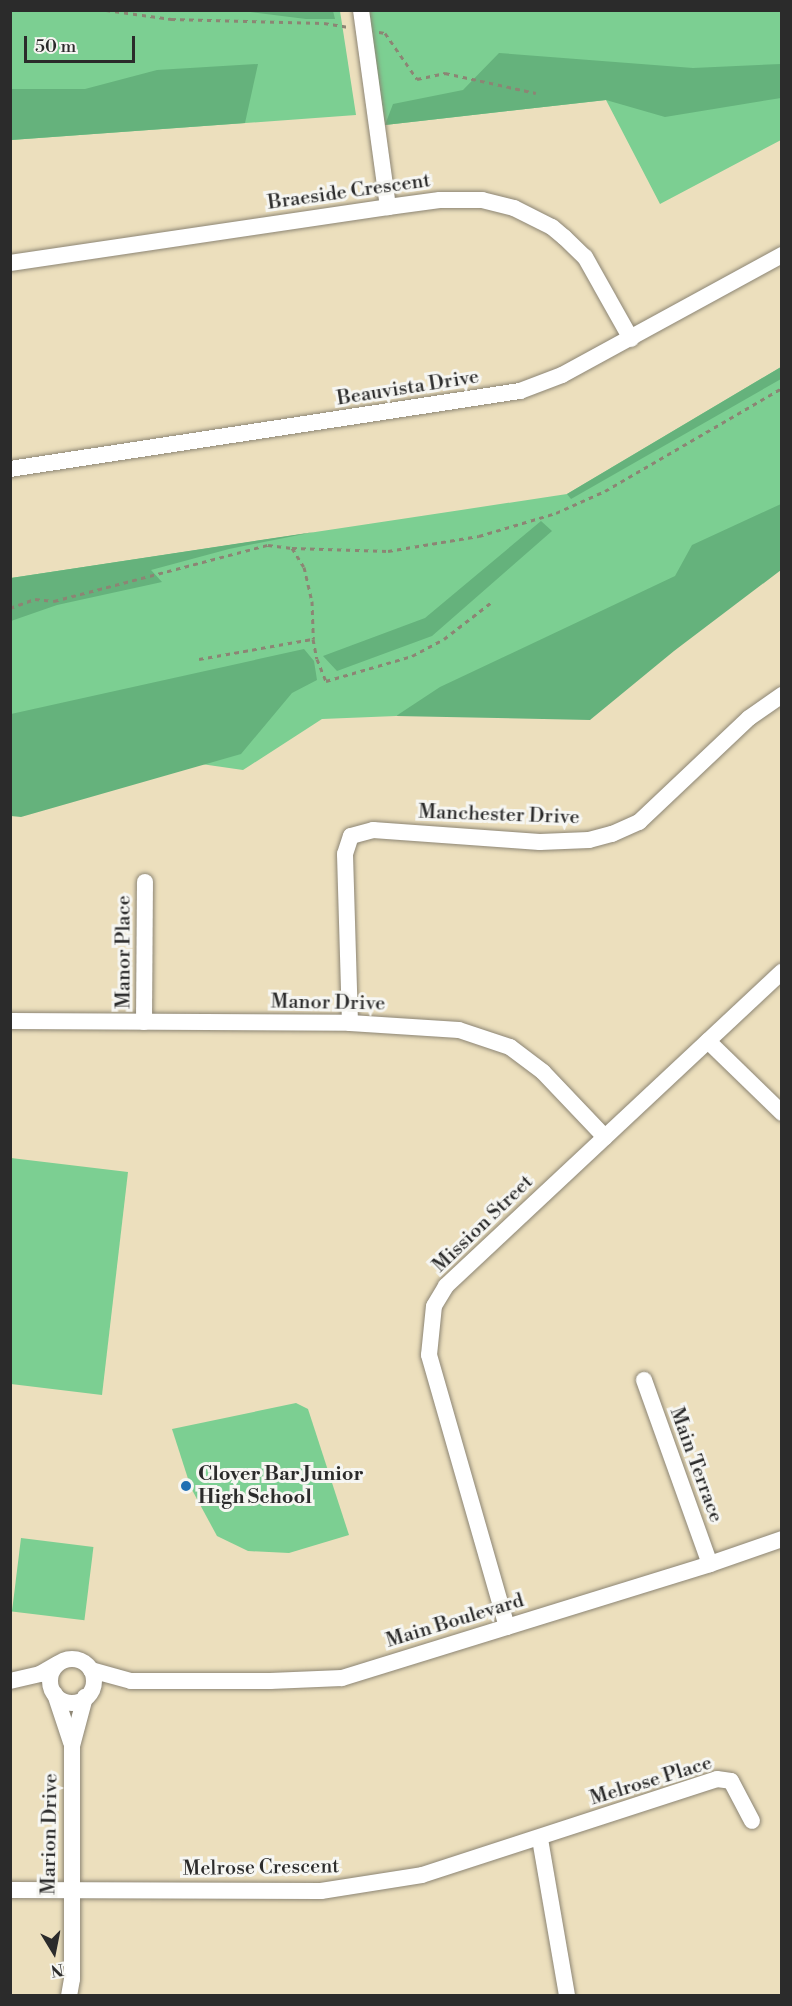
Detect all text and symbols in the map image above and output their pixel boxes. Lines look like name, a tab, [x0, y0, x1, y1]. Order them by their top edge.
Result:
scale bar	[27, 24, 138, 62]
text: 50 m	[35, 35, 76, 58]
street label: Braeside Crescent	[266, 169, 432, 215]
street label: Beauvista Drive	[335, 365, 481, 411]
street label: Manchester Drive	[418, 800, 580, 830]
street label: Manor Place	[112, 895, 136, 1009]
street label: Manor Drive	[270, 990, 386, 1016]
street label: Mission Street	[428, 1170, 538, 1278]
street label: Main Terrace	[664, 1404, 728, 1526]
place label: Clover Bar Junior High School	[198, 1462, 364, 1509]
marker: Clover Bar Junior High School	[179, 1479, 193, 1493]
street label: Main Boulevard	[383, 1589, 527, 1653]
street label: Melrose Place	[587, 1751, 715, 1811]
street label: Marion Drive	[37, 1773, 63, 1895]
street label: Melrose Crescent	[183, 1855, 339, 1881]
north arrow	[24, 1922, 84, 1982]
text: N	[49, 1959, 65, 1981]

